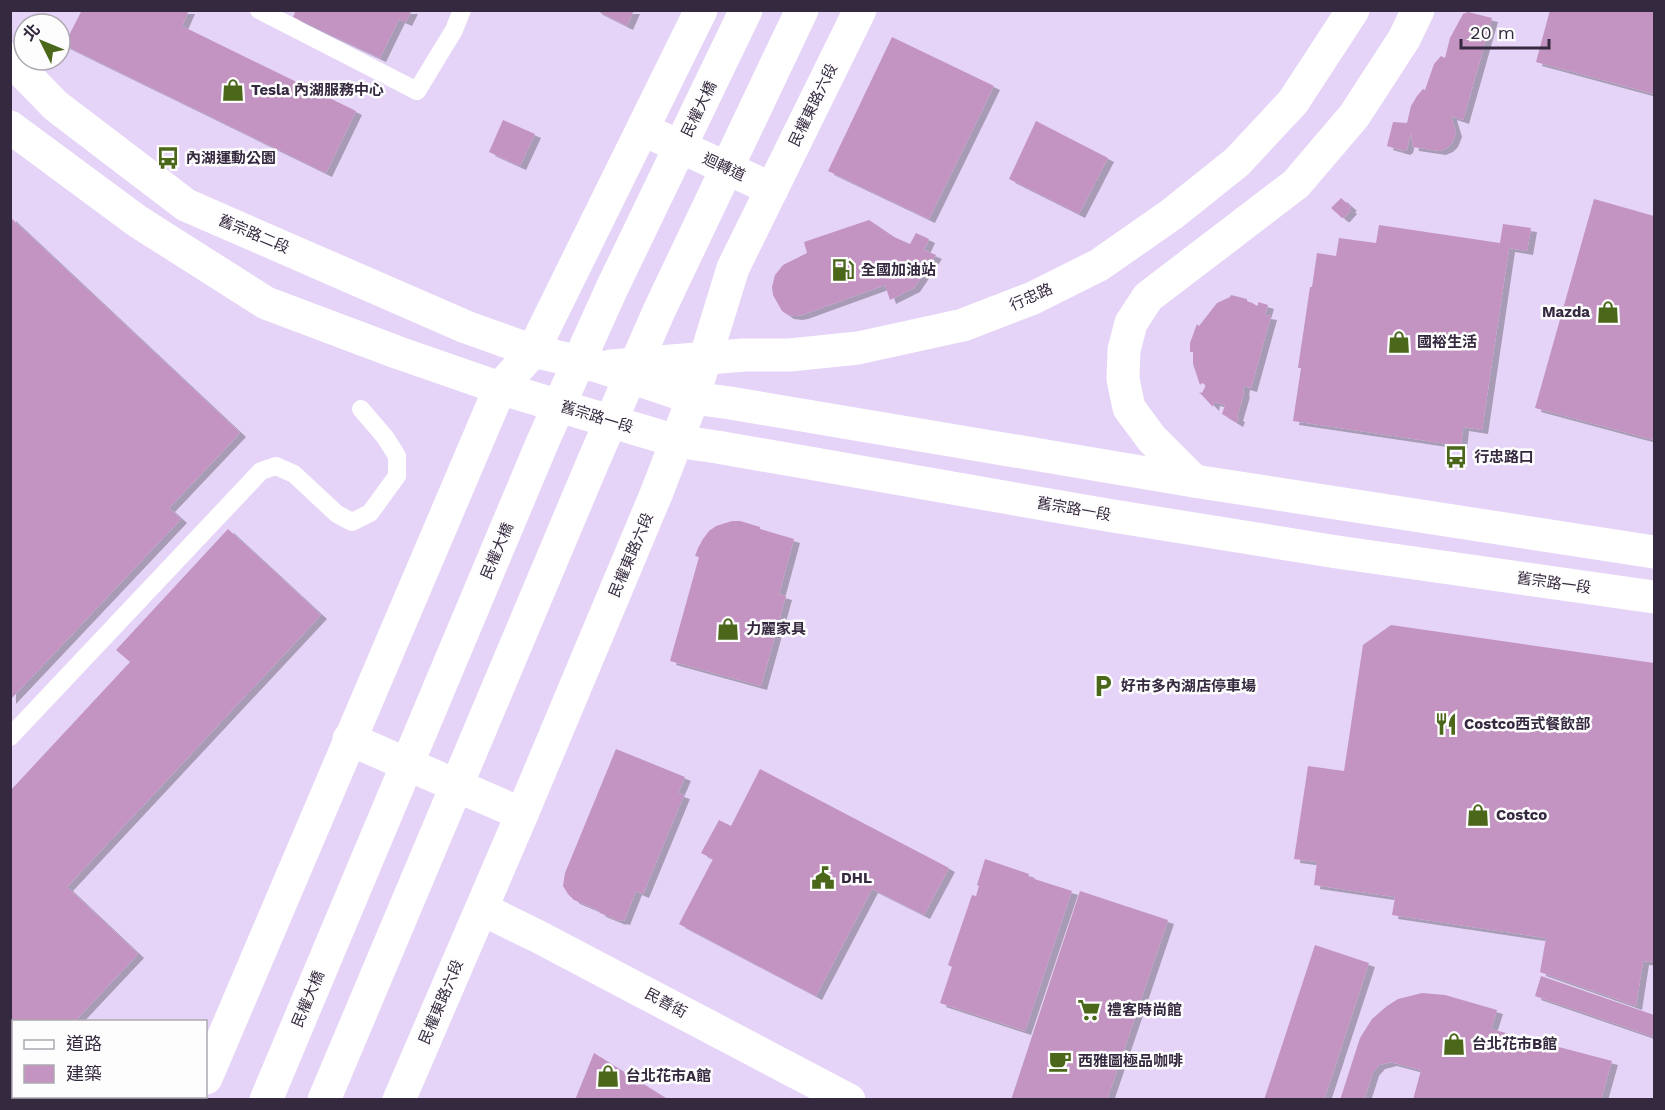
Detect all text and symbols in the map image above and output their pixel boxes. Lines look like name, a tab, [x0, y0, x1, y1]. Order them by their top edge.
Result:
north arrow	[12, 12, 72, 72]
scale bar	[1461, 12, 1550, 50]
text: 北	[19, 20, 44, 44]
text: 20 m	[1470, 22, 1515, 43]
street label: 民權東路六段	[785, 61, 841, 149]
shop icon: Tesla 內湖服務中心	[220, 77, 246, 103]
street label: 民權大橋	[678, 78, 720, 140]
place label: Tesla 內湖服務中心	[251, 81, 384, 99]
bus stop icon: 內湖運動公園	[155, 145, 181, 171]
place label: 內湖運動公園	[186, 149, 276, 167]
street label: 迴轉道	[700, 149, 748, 185]
street label: 舊宗路二段	[216, 211, 292, 257]
fuel station icon: 全國加油站	[830, 257, 856, 283]
place label: 全國加油站	[861, 261, 936, 279]
street label: 行忠路	[1007, 280, 1055, 314]
shop icon: Mazda	[1595, 299, 1621, 325]
place label: Mazda	[1542, 303, 1590, 321]
shop icon: 國裕生活	[1386, 329, 1412, 355]
place label: 國裕生活	[1417, 333, 1477, 351]
street label: 舊宗路一段	[558, 397, 636, 437]
bus stop icon: 行忠路口	[1443, 444, 1469, 470]
place label: 行忠路口	[1474, 448, 1534, 466]
street label: 舊宗路一段	[1035, 494, 1113, 524]
street label: 民權東路六段	[605, 510, 657, 600]
street label: 民權大橋	[477, 520, 517, 582]
street label: 舊宗路一段	[1516, 569, 1592, 597]
shop icon: 力麗家具	[715, 616, 741, 642]
place label: 力麗家具	[746, 620, 806, 638]
parking icon: 好市多內湖店停車場	[1090, 673, 1116, 699]
place label: 好市多內湖店停車場	[1121, 677, 1256, 695]
restaurant icon: Costco西式餐飲部	[1433, 711, 1459, 737]
place label: Costco西式餐飲部	[1464, 715, 1590, 733]
shop icon: Costco	[1465, 802, 1491, 828]
place label: Costco	[1496, 806, 1547, 824]
public building icon: DHL	[810, 865, 836, 891]
place label: DHL	[841, 869, 872, 887]
street label: 民權東路六段	[415, 957, 467, 1047]
street label: 民權大橋	[288, 968, 328, 1030]
street label: 民善街	[642, 984, 690, 1022]
supermarket icon: 禮客時尚館	[1076, 997, 1102, 1023]
place label: 禮客時尚館	[1107, 1001, 1182, 1019]
legend	[12, 1020, 207, 1098]
shop icon: 台北花市B館	[1441, 1031, 1467, 1057]
text: 道路	[66, 1033, 102, 1054]
place label: 台北花市B館	[1472, 1035, 1557, 1053]
cafe icon: 西雅圖極品咖啡	[1047, 1048, 1073, 1074]
place label: 西雅圖極品咖啡	[1078, 1052, 1183, 1070]
text: 建築	[66, 1063, 102, 1084]
shop icon: 台北花市A館	[595, 1063, 621, 1089]
place label: 台北花市A館	[626, 1067, 711, 1085]

